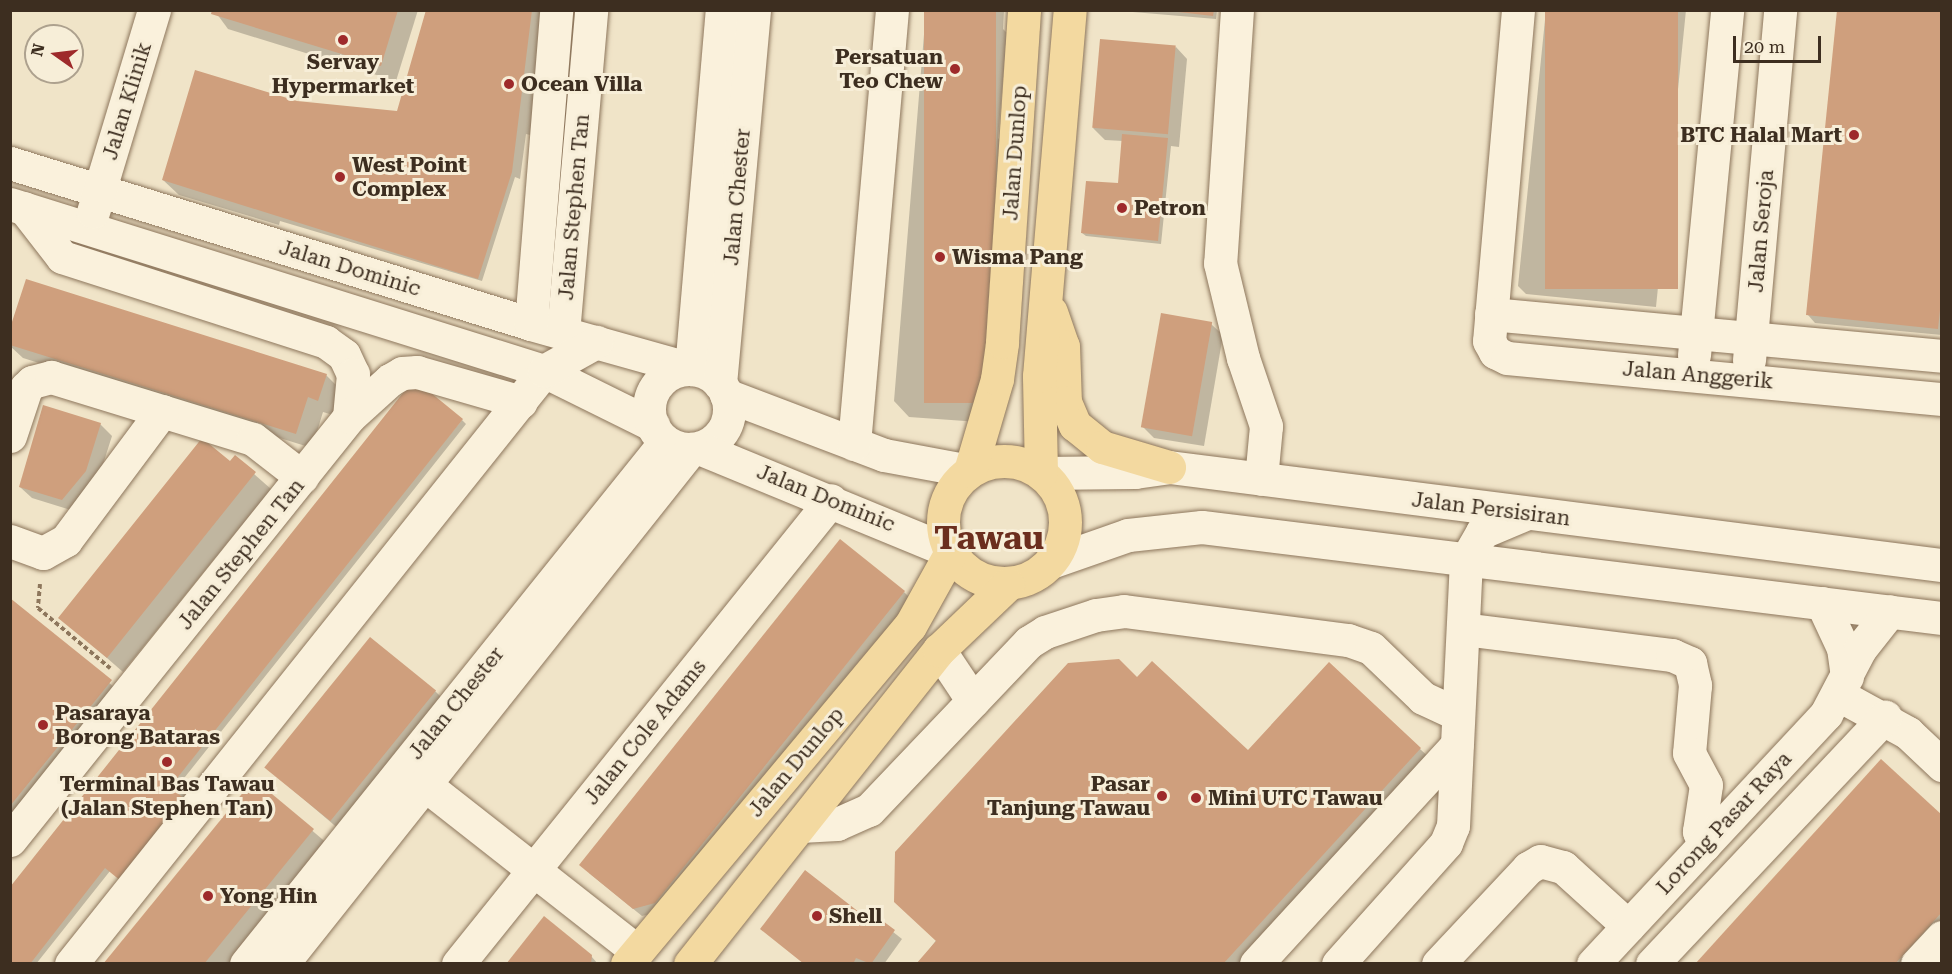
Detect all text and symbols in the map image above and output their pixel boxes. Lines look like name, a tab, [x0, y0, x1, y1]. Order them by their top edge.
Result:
north arrow	[24, 24, 84, 84]
scale bar	[1736, 24, 1824, 62]
marker: Servay Hypermarket	[336, 33, 350, 47]
text: 20 m	[1744, 36, 1785, 57]
street label: Jalan Klinik	[97, 39, 157, 163]
text: N	[27, 42, 49, 58]
place label: Persatuan Teo Chew	[835, 44, 943, 94]
place label: Servay Hypermarket	[272, 49, 414, 99]
marker: Persatuan Teo Chew	[948, 62, 962, 76]
place label: Ocean Villa	[521, 71, 642, 97]
marker: Ocean Villa	[502, 77, 516, 91]
street label: Jalan Dunlop	[998, 85, 1032, 221]
street label: Jalan Stephen Tan	[553, 113, 595, 301]
place label: BTC Halal Mart	[1680, 122, 1842, 148]
street label: Jalan Chester	[718, 127, 756, 267]
marker: BTC Halal Mart	[1847, 128, 1861, 142]
place label: West Point Complex	[352, 152, 467, 202]
street label: Jalan Seroja	[1743, 169, 1779, 293]
marker: West Point Complex	[333, 170, 347, 184]
place label: Petron	[1134, 195, 1206, 221]
marker: Petron	[1115, 201, 1129, 215]
street label: Jalan Dominic	[276, 235, 424, 301]
place label: Wisma Pang	[952, 244, 1083, 270]
marker: Wisma Pang	[933, 250, 947, 264]
street label: Jalan Anggerik	[1621, 356, 1775, 394]
street label: Jalan Dominic	[753, 459, 899, 537]
street label: Jalan Stephen Tan	[172, 473, 310, 635]
street label: Jalan Persisiran	[1410, 487, 1572, 531]
district label: Tawau	[934, 518, 1044, 558]
street label: Jalan Chester	[403, 642, 509, 764]
street label: Jalan Cole Adams	[579, 654, 711, 810]
place label: Pasaraya Borong Bataras	[55, 700, 220, 750]
street label: Jalan Dunlop	[743, 702, 849, 822]
marker: Pasaraya Borong Bataras	[36, 718, 50, 732]
street label: Lorong Pasar Raya	[1651, 746, 1797, 900]
marker: Terminal Bas Tawau (Jalan Stephen Tan)	[160, 755, 174, 769]
place label: Terminal Bas Tawau (Jalan Stephen Tan)	[59, 771, 275, 821]
place label: Pasar Tanjung Tawau	[987, 771, 1150, 821]
place label: Mini UTC Tawau	[1208, 785, 1383, 811]
marker: Pasar Tanjung Tawau	[1155, 789, 1169, 803]
marker: Mini UTC Tawau	[1189, 791, 1203, 805]
place label: Yong Hin	[220, 883, 317, 909]
marker: Yong Hin	[201, 889, 215, 903]
place label: Shell	[829, 903, 882, 929]
marker: Shell	[810, 909, 824, 923]

